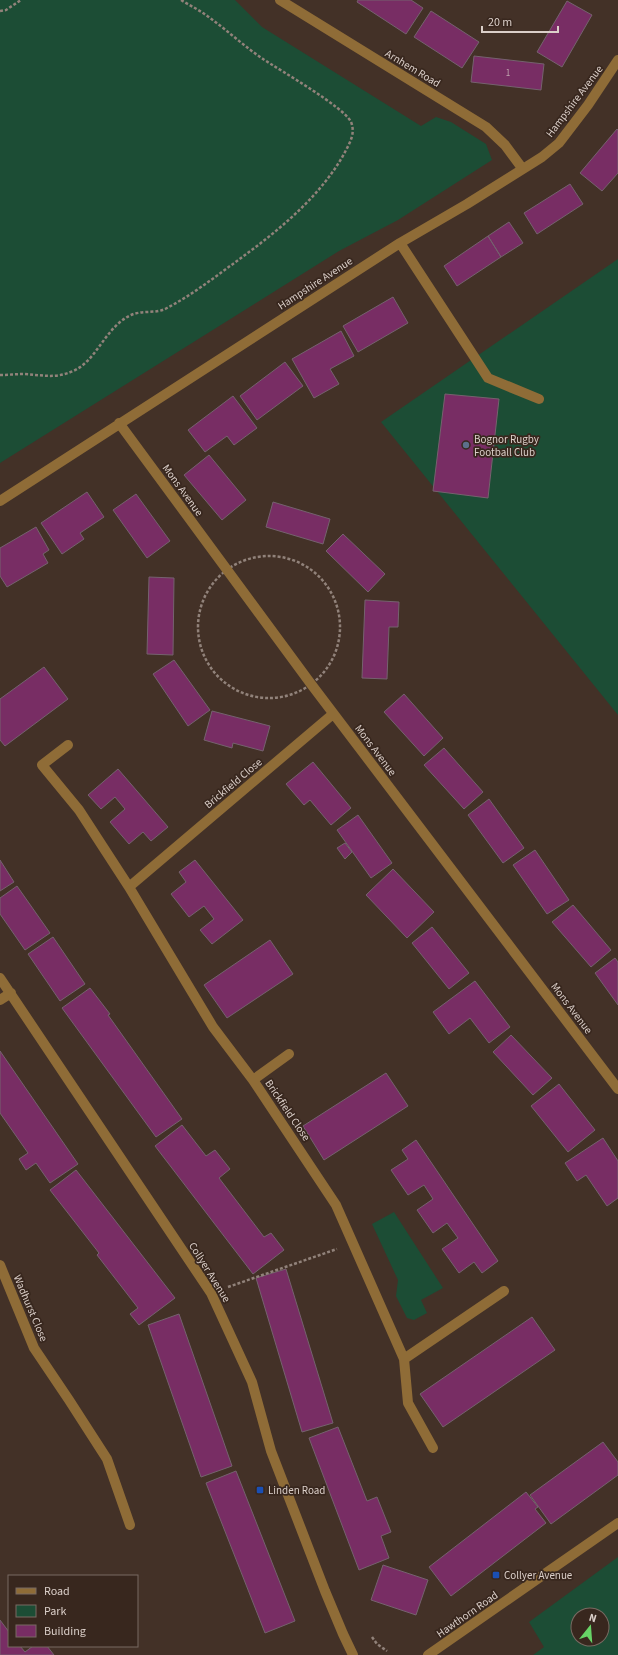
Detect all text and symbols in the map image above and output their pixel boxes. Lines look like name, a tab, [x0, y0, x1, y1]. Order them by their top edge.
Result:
scale bar	[482, 8, 558, 34]
text: 20 m	[488, 14, 512, 31]
street label: Arnhem Road	[382, 46, 443, 91]
street label: Hampshire Avenue	[542, 62, 607, 140]
house number: 1	[506, 67, 510, 80]
street label: Hampshire Avenue	[275, 253, 356, 313]
place label: Bognor Rugby Football Club	[474, 432, 539, 460]
marker: Bognor Rugby Football Club	[461, 440, 471, 450]
street label: Mons Avenue	[159, 461, 207, 520]
street label: Mons Avenue	[351, 722, 400, 779]
street label: Brickfield Close	[201, 754, 266, 812]
street label: Mons Avenue	[547, 980, 596, 1037]
street label: Brickfield Close	[262, 1077, 314, 1144]
street label: Collyer Avenue	[185, 1239, 234, 1306]
street label: Wadhurst Close	[10, 1272, 52, 1344]
place label: Linden Road	[268, 1483, 325, 1498]
marker: Linden Road	[255, 1485, 265, 1495]
place label: Collyer Avenue	[504, 1568, 573, 1583]
marker: Collyer Avenue	[491, 1570, 501, 1580]
legend	[8, 1575, 138, 1647]
text: Road	[44, 1583, 70, 1600]
street label: Hawthorn Road	[434, 1588, 501, 1641]
text: Park	[44, 1603, 66, 1620]
north arrow	[570, 1607, 610, 1647]
text: N	[587, 1610, 598, 1626]
text: Building	[44, 1623, 86, 1640]

